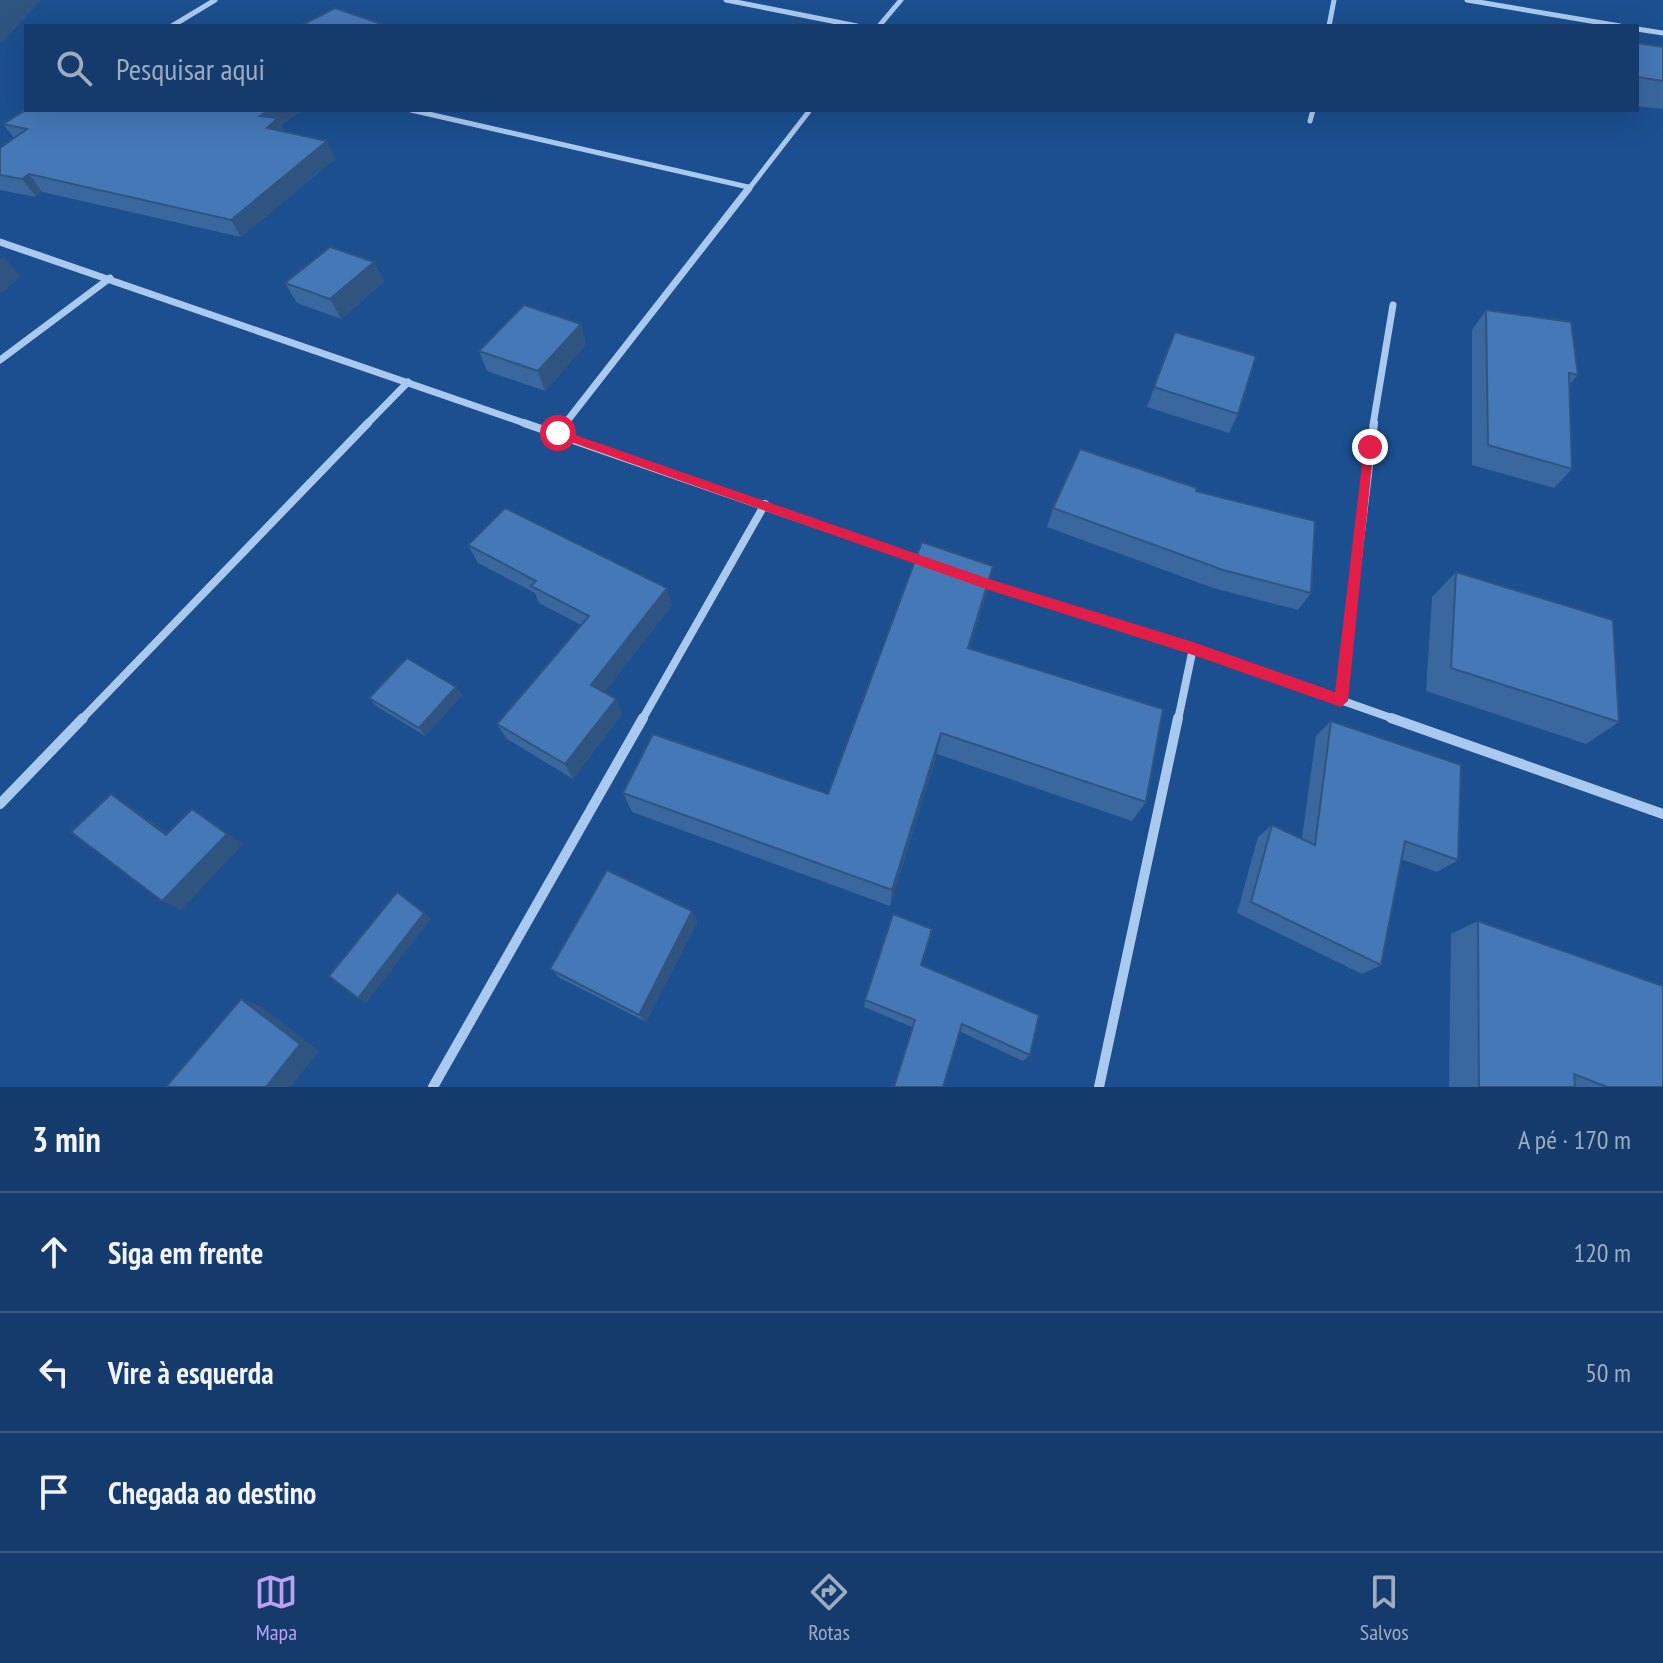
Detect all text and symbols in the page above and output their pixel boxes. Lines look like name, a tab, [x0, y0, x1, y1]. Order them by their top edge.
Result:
search box	[24, 24, 1639, 112]
icon: search	[52, 46, 96, 90]
text: Pesquisar aqui	[116, 49, 265, 88]
route start	[540, 415, 576, 451]
route end	[1352, 429, 1388, 465]
text: 3 min	[32, 1117, 101, 1161]
text: A pé · 170 m	[1518, 1123, 1631, 1156]
icon: ahead	[32, 1230, 76, 1274]
text: Siga em frente	[108, 1233, 263, 1272]
text: 120 m	[1573, 1236, 1631, 1269]
icon: left	[32, 1350, 76, 1394]
text: Vire à esquerda	[108, 1353, 274, 1392]
text: 50 m	[1585, 1356, 1631, 1389]
icon: arrive	[32, 1470, 76, 1514]
text: Chegada ao destino	[108, 1473, 316, 1512]
tab: Mapa	[254, 1570, 298, 1646]
tab: Rotas	[807, 1570, 851, 1646]
tab: Salvos	[1360, 1570, 1409, 1646]

